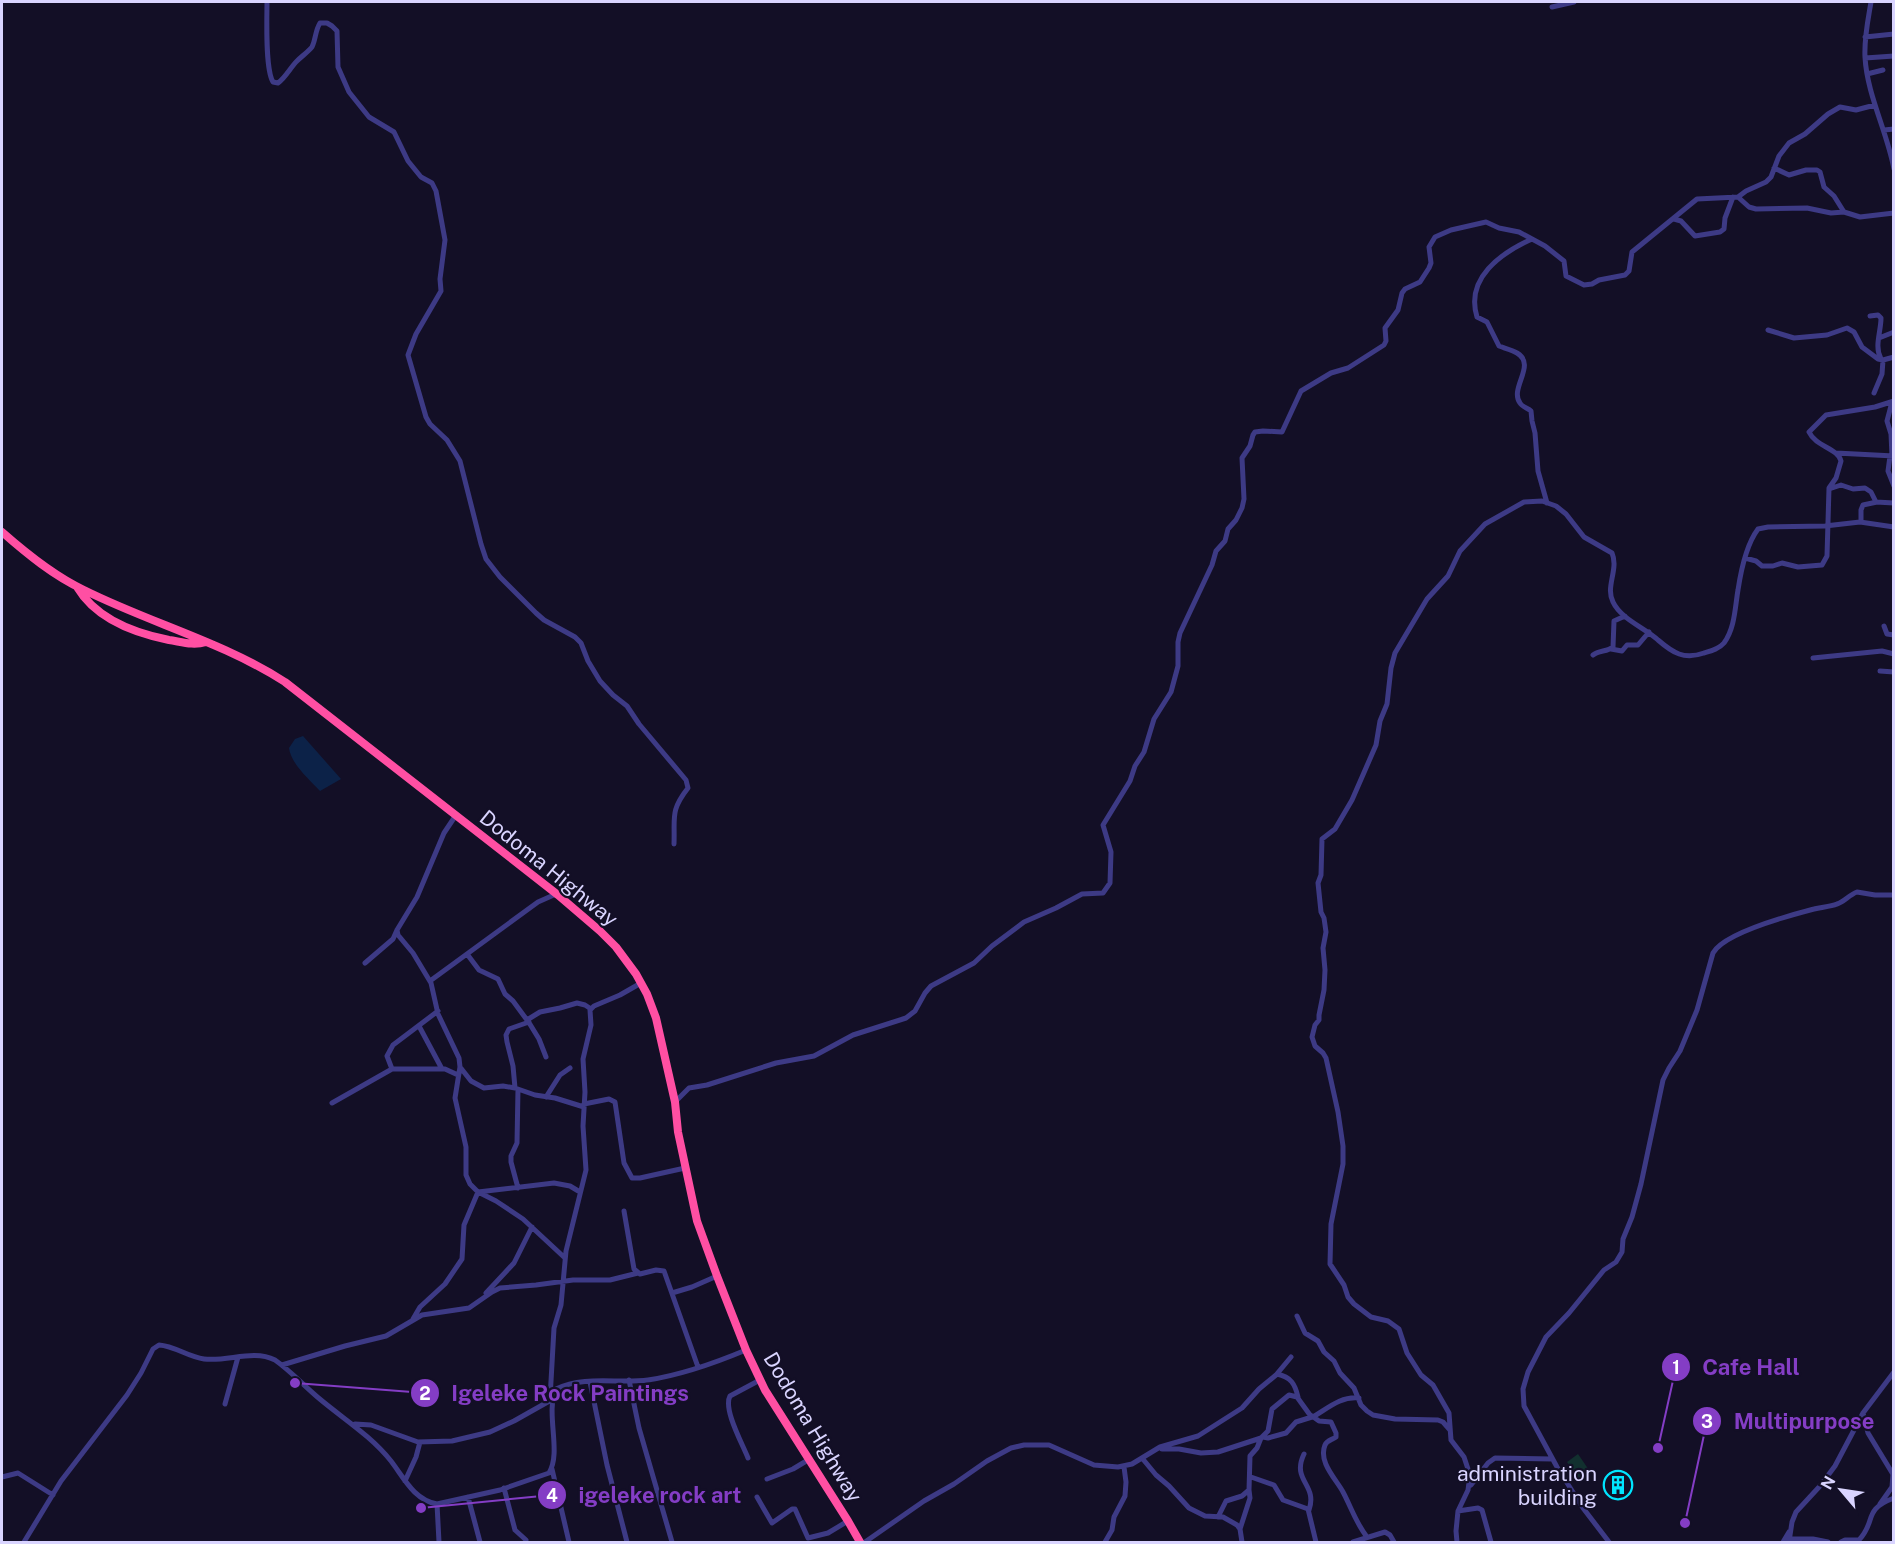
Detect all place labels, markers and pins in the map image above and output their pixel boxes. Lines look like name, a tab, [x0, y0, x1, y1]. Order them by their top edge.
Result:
callout: Cafe Hall	[1661, 1347, 1812, 1387]
callout: Igeleke Rock Paintings	[410, 1373, 701, 1413]
callout: Multipurpose	[1692, 1401, 1886, 1441]
place label: administration building	[1457, 1461, 1597, 1510]
building icon: administration building	[1602, 1469, 1634, 1501]
callout: igeleke rock art	[537, 1475, 754, 1515]

